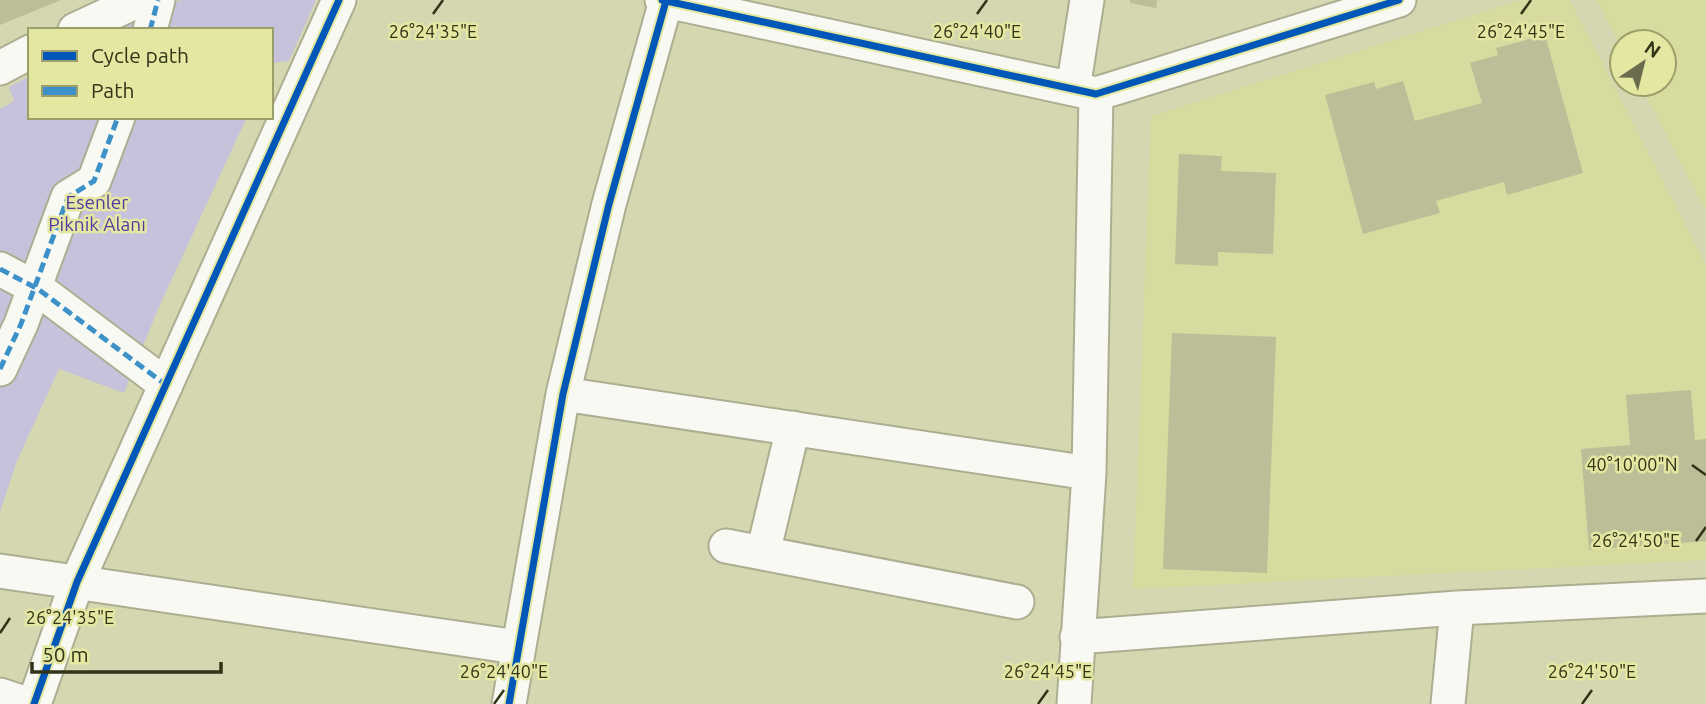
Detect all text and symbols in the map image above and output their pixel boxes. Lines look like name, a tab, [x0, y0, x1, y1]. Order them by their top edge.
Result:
text: 26°24'35"E	[389, 21, 477, 41]
text: 26°24'40"E	[933, 21, 1021, 41]
text: 26°24'45"E	[1477, 21, 1565, 41]
legend	[28, 28, 273, 119]
north arrow	[1608, 28, 1678, 98]
text: N	[1641, 36, 1665, 62]
text: Cycle path	[91, 43, 189, 67]
text: Path	[91, 78, 134, 102]
park label: Esenler Piknik Alanı	[48, 191, 146, 235]
text: 40°10'00"N	[1586, 454, 1678, 474]
text: 26°24'50"E	[1592, 530, 1680, 550]
text: 26°24'35"E	[26, 607, 114, 627]
scale bar	[32, 630, 220, 674]
text: 50 m	[42, 642, 89, 666]
text: 26°24'40"E	[460, 661, 548, 681]
text: 26°24'45"E	[1004, 661, 1092, 681]
text: 26°24'50"E	[1548, 661, 1636, 681]

